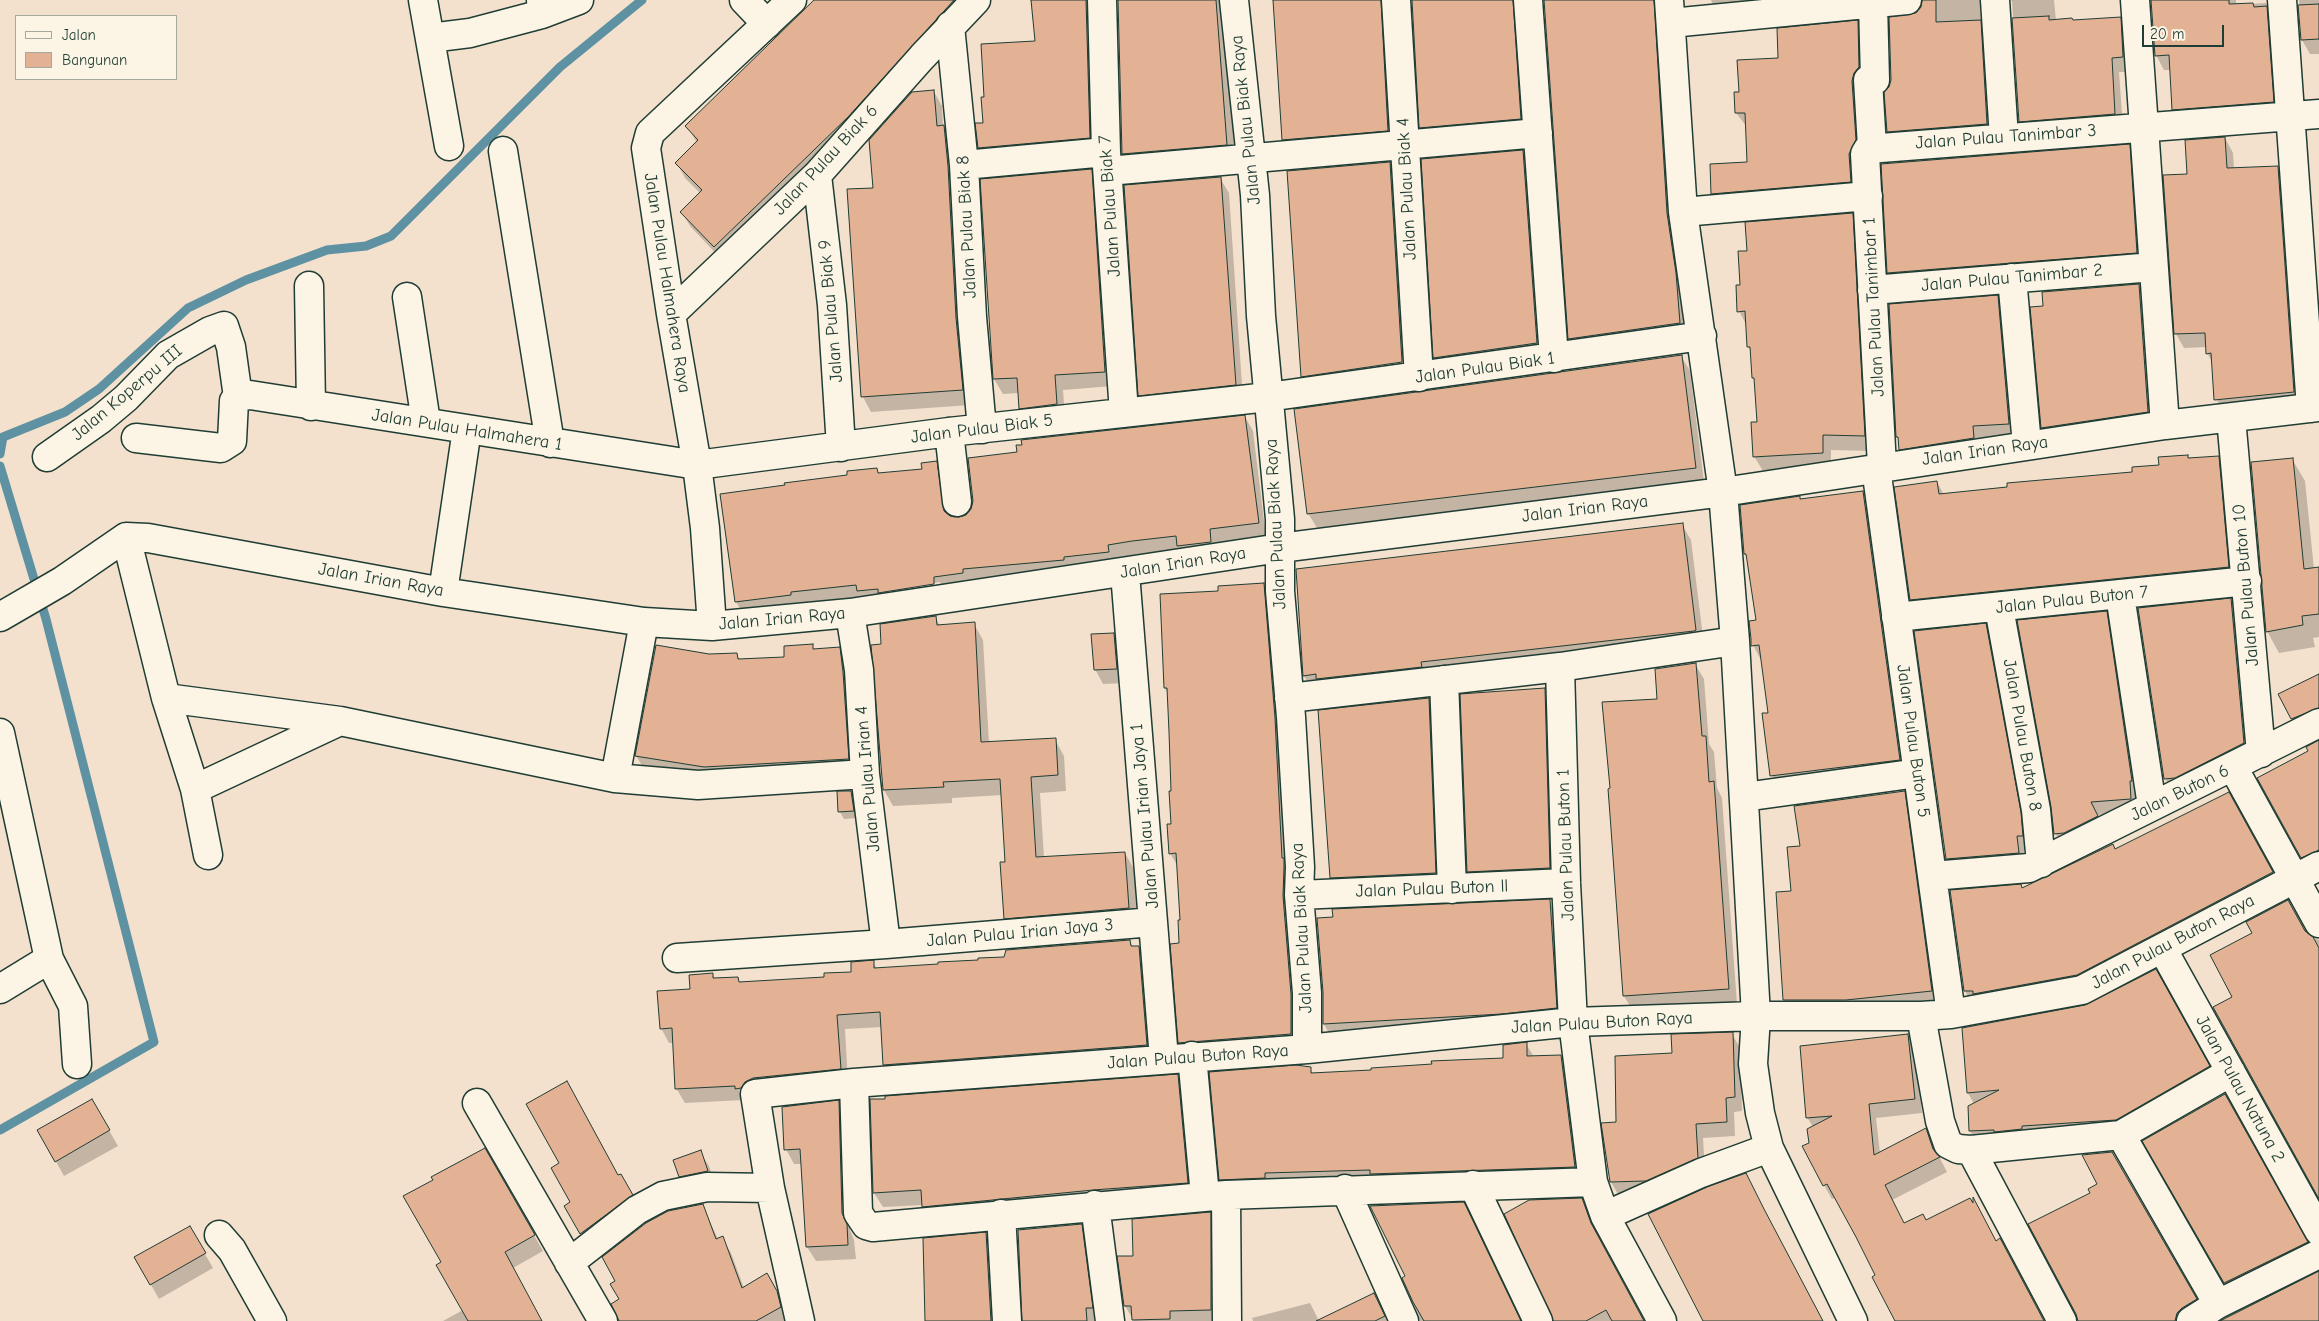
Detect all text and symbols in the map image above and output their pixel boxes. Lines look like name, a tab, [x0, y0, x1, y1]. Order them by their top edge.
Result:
legend	[15, 15, 178, 80]
scale bar	[2144, 15, 2226, 47]
text: 20 m	[2150, 25, 2184, 43]
text: Jalan	[62, 26, 96, 44]
street label: Jalan Pulau Biak Raya	[1226, 34, 1266, 206]
text: Bangunan	[62, 51, 127, 69]
street label: Jalan Pulau Biak 6	[769, 100, 883, 220]
street label: Jalan Pulau Biak 4	[1392, 117, 1422, 261]
street label: Jalan Pulau Tanimbar 3	[1915, 120, 2097, 154]
street label: Jalan Pulau Biak 7	[1094, 134, 1126, 278]
street label: Jalan Pulau Biak 8	[952, 155, 982, 299]
street label: Jalan Pulau Halmahera Raya	[639, 171, 695, 395]
street label: Jalan Pulau Tanimbar 1	[1859, 217, 1889, 397]
street label: Jalan Pulau Biak 9	[814, 239, 848, 383]
street label: Jalan Pulau Tanimbar 2	[1920, 259, 2104, 297]
street label: Jalan Koperpu III	[67, 340, 187, 446]
street label: Jalan Pulau Biak 1	[1414, 348, 1556, 388]
street label: Jalan Pulau Halmahera 1	[370, 404, 564, 456]
street label: Jalan Pulau Biak 5	[909, 410, 1055, 448]
street label: Jalan Irian Raya	[1921, 431, 2049, 471]
street label: Jalan Pulau Biak Raya	[1261, 438, 1291, 610]
street label: Jalan Irian Raya	[1521, 491, 1649, 527]
street label: Jalan Pulau Buton 10	[2228, 503, 2264, 667]
street label: Jalan Irian Raya	[1119, 542, 1247, 584]
street label: Jalan Irian Raya	[317, 558, 445, 602]
street label: Jalan Pulau Buton 7	[1995, 581, 2149, 619]
street label: Jalan Irian Raya	[718, 603, 846, 635]
street label: Jalan Pulau Buton 8	[1998, 657, 2046, 813]
street label: Jalan Pulau Buton 5	[1892, 663, 1934, 819]
street label: Jalan Pulau Irian 4	[851, 705, 885, 853]
street label: Jalan Pulau Irian Jaya 1	[1126, 723, 1164, 909]
street label: Jalan Buton 6	[2127, 760, 2233, 826]
street label: Jalan Pulau Buton 1	[1553, 769, 1579, 921]
street label: Jalan Pulau Biak Raya	[1287, 842, 1317, 1014]
street label: Jalan Pulau Buton ll	[1355, 876, 1509, 902]
street label: Jalan Pulau Buton Raya	[2088, 890, 2258, 994]
street label: Jalan Pulau Irian Jaya 3	[926, 914, 1114, 952]
street label: Jalan Pulau Buton Raya	[1511, 1007, 1693, 1039]
street label: Jalan Pulau Natuna 2	[2191, 1012, 2289, 1166]
street label: Jalan Pulau Buton Raya	[1107, 1040, 1289, 1074]

